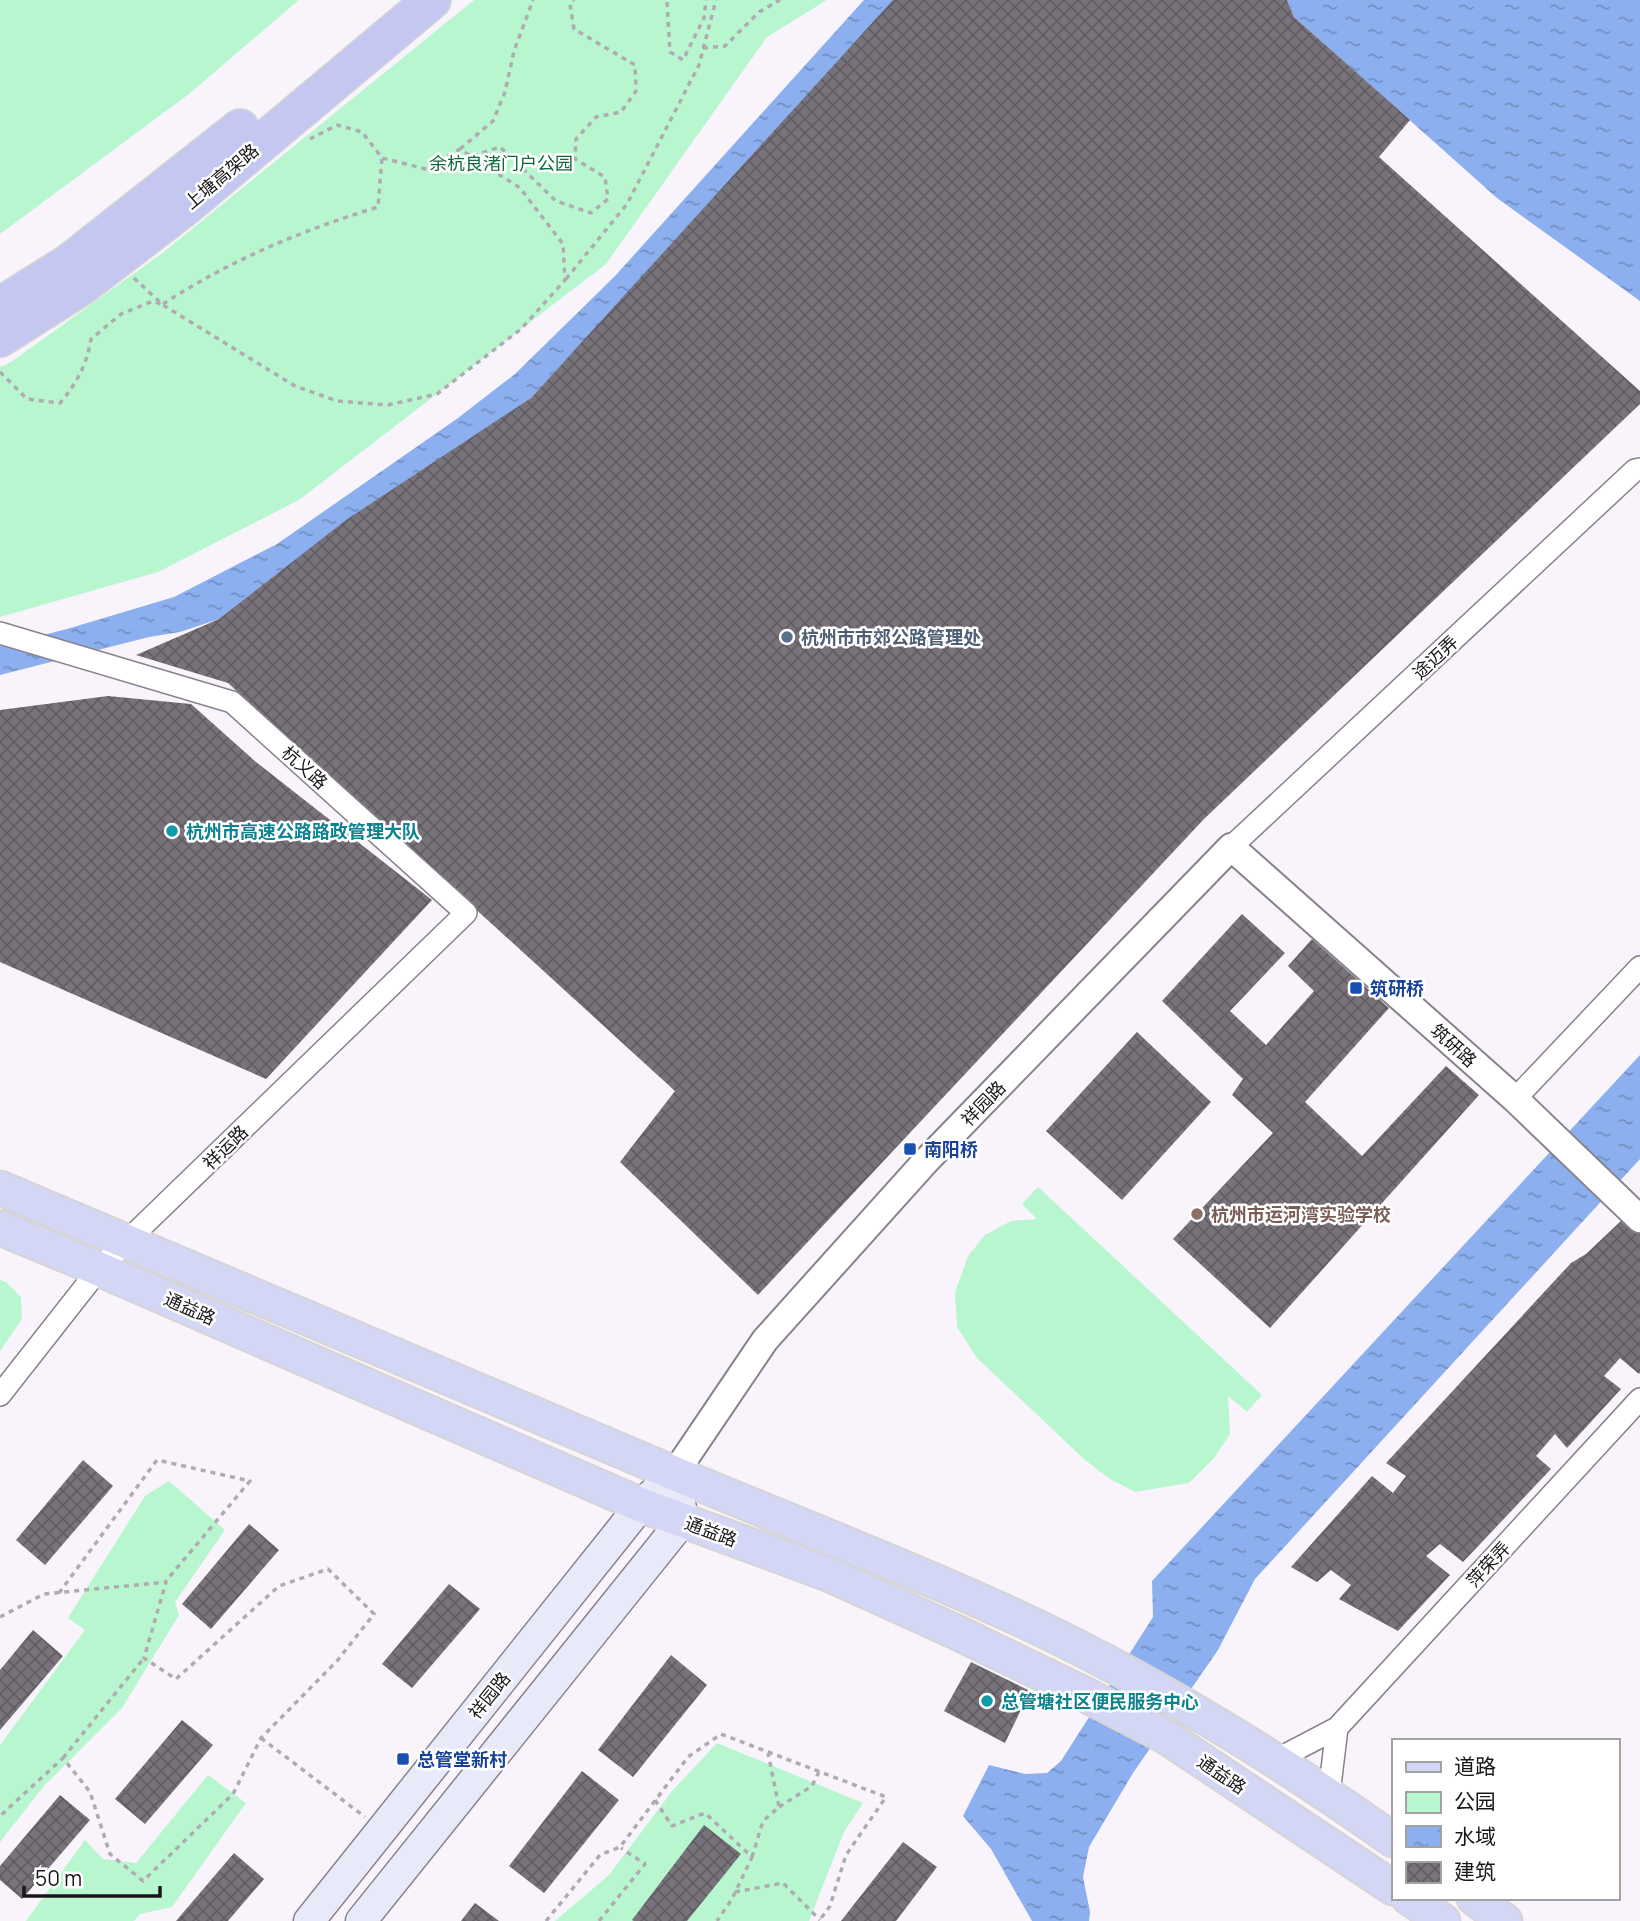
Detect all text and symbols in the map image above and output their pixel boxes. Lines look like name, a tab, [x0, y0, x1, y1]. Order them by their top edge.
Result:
street label: 上塘高架路	[179, 138, 263, 214]
park label: 余杭良渚门户公园	[429, 151, 573, 175]
place label: 杭州市市郊公路管理处	[801, 625, 981, 649]
marker: 杭州市市郊公路管理处	[779, 629, 795, 645]
street label: 途迈弄	[1407, 630, 1463, 684]
street label: 杭义路	[277, 740, 333, 794]
place label: 杭州市高速公路路政管理大队	[186, 819, 420, 843]
marker: 杭州市高速公路路政管理大队	[164, 823, 180, 839]
place label: 筑研桥	[1370, 976, 1424, 1000]
marker: 筑研桥	[1348, 980, 1364, 996]
street label: 筑研路	[1426, 1018, 1482, 1072]
street label: 祥园路	[956, 1075, 1010, 1131]
street label: 祥运路	[197, 1120, 253, 1174]
place label: 南阳桥	[924, 1137, 978, 1161]
marker: 南阳桥	[902, 1141, 918, 1157]
place label: 杭州市运河湾实验学校	[1211, 1202, 1391, 1226]
marker: 杭州市运河湾实验学校	[1189, 1206, 1205, 1222]
street label: 通益路	[160, 1286, 220, 1330]
street label: 通益路	[682, 1510, 740, 1552]
street label: 萍荣弄	[1461, 1536, 1515, 1592]
street label: 祥园路	[463, 1666, 515, 1724]
place label: 总管塘社区便民服务中心	[1001, 1689, 1199, 1713]
marker: 总管塘社区便民服务中心	[979, 1693, 995, 1709]
legend	[1392, 1739, 1619, 1900]
place label: 总管堂新村	[417, 1747, 507, 1771]
street label: 通益路	[1193, 1749, 1251, 1799]
marker: 总管堂新村	[395, 1751, 411, 1767]
text: 道路	[1454, 1752, 1496, 1780]
text: 公园	[1454, 1787, 1496, 1815]
text: 水域	[1454, 1822, 1496, 1850]
scale bar	[24, 1854, 161, 1898]
text: 建筑	[1454, 1857, 1496, 1885]
text: 50 m	[35, 1864, 82, 1892]

